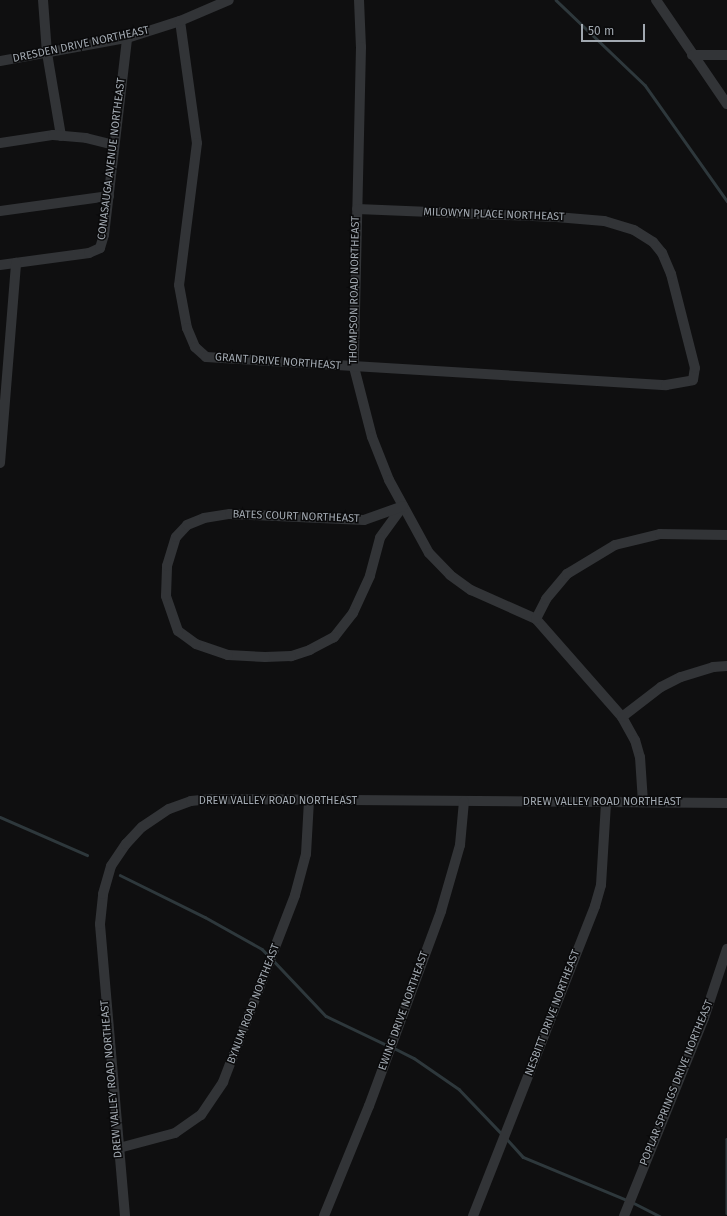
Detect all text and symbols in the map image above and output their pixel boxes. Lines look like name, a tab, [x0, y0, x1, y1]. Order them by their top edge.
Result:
scale bar	[583, 16, 647, 42]
street label: DRESDEN DRIVE NORTHEAST	[12, 24, 150, 66]
text: 50 m	[588, 24, 614, 38]
street label: CONASAUGA AVENUE NORTHEAST	[96, 77, 128, 241]
street label: MILOWYN PLACE NORTHEAST	[423, 206, 565, 224]
street label: THOMPSON ROAD NORTHEAST	[347, 216, 363, 364]
street label: GRANT DRIVE NORTHEAST	[215, 351, 341, 373]
street label: BATES COURT NORTHEAST	[232, 508, 360, 526]
street label: DREW VALLEY ROAD NORTHEAST	[199, 794, 357, 808]
street label: DREW VALLEY ROAD NORTHEAST	[523, 795, 681, 809]
street label: BYNUM ROAD NORTHEAST	[225, 942, 283, 1066]
street label: NESBITT DRIVE NORTHEAST	[523, 948, 583, 1078]
street label: EWING DRIVE NORTHEAST	[376, 950, 432, 1072]
street label: POPLAR SPRINGS DRIVE NORTHEAST	[638, 998, 716, 1168]
street label: DREW VALLEY ROAD NORTHEAST	[99, 1000, 125, 1158]

